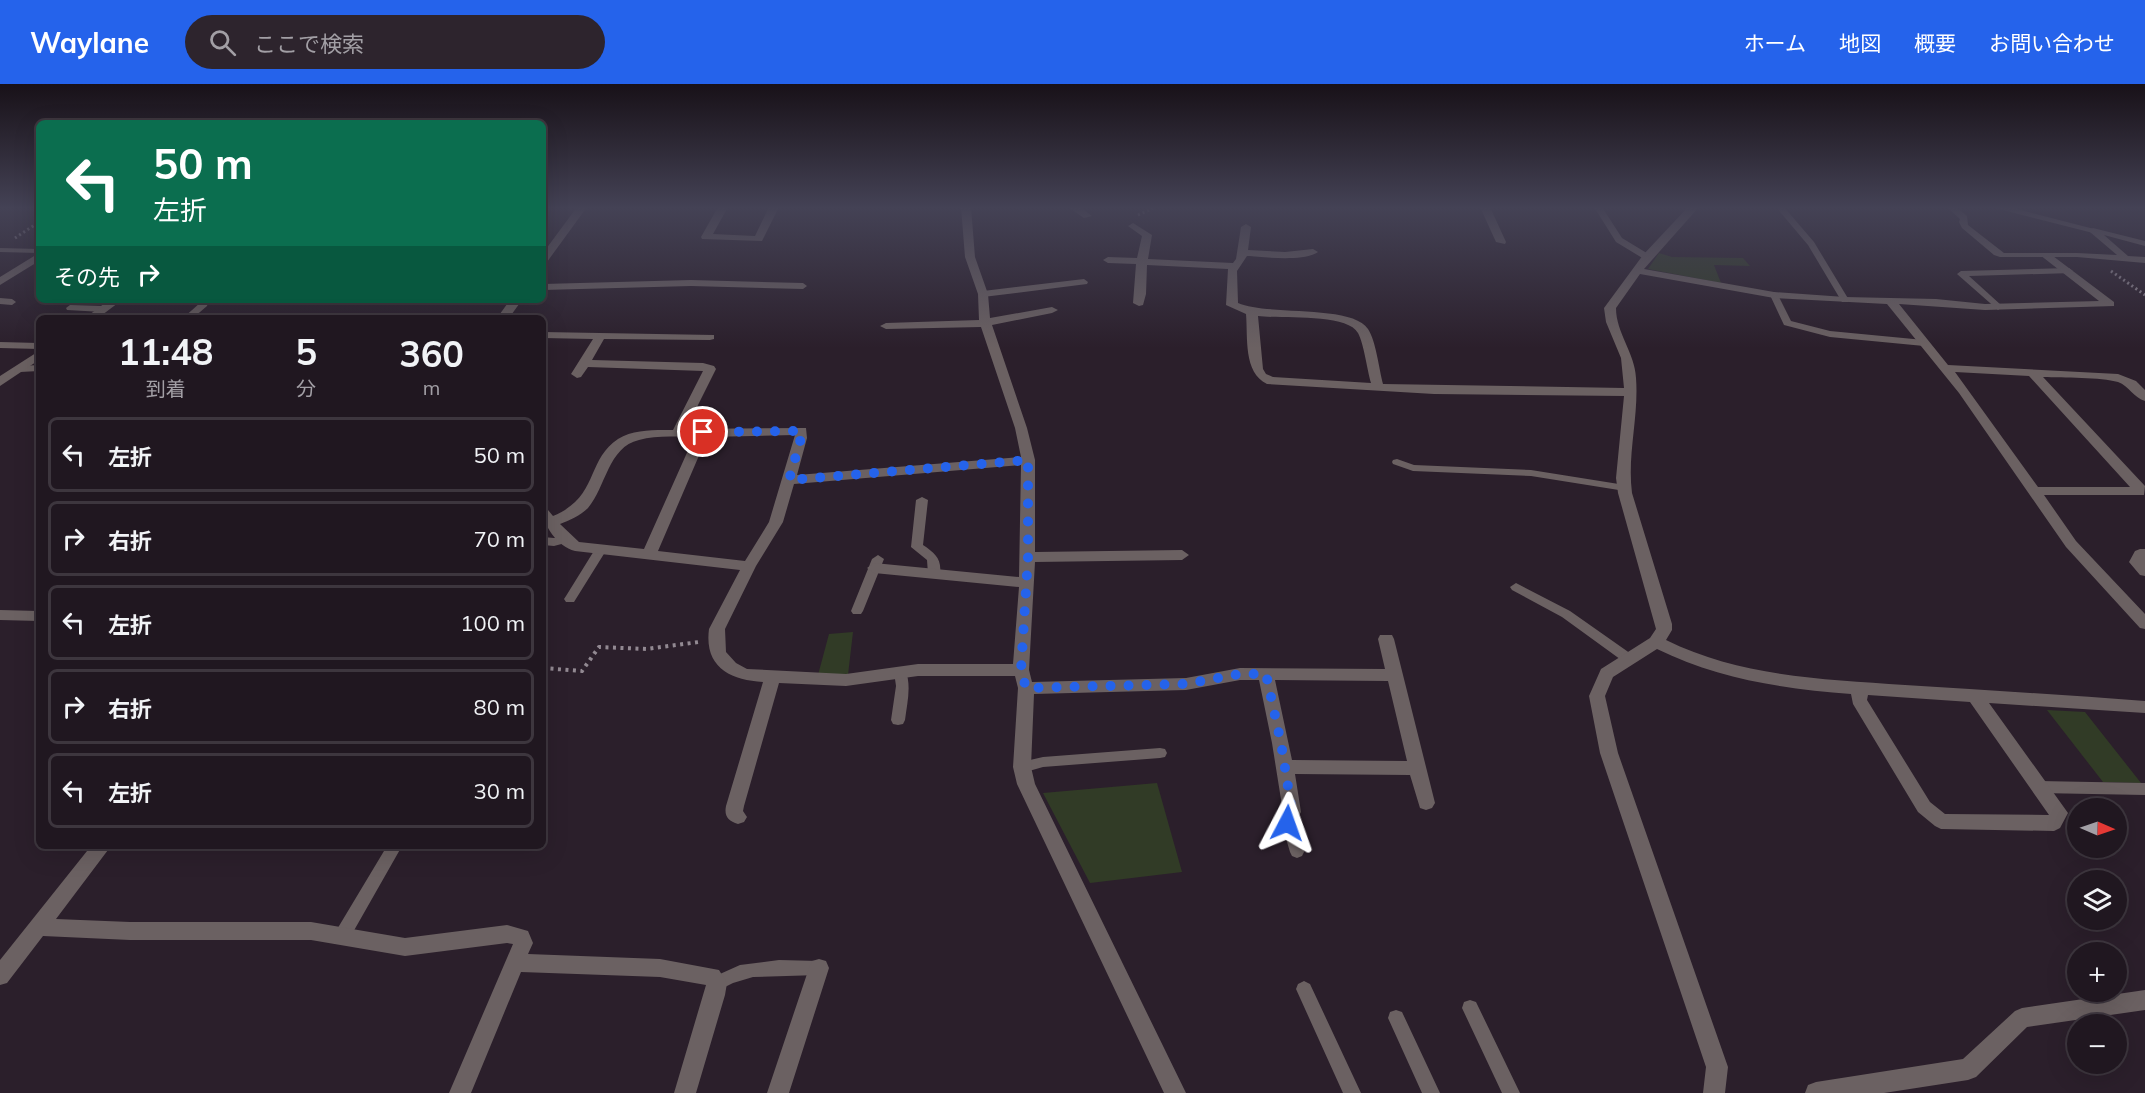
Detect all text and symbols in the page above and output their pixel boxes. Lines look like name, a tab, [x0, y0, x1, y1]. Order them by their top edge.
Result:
search box	[185, 15, 605, 69]
text: Waylane	[30, 25, 149, 60]
icon: search	[206, 26, 239, 59]
text: ここで検索	[254, 30, 364, 58]
text: ホーム	[1744, 30, 1806, 56]
text: 地図	[1839, 30, 1881, 56]
text: 概要	[1914, 30, 1956, 56]
text: お問い合わせ	[1989, 30, 2115, 56]
text: 50 m	[153, 137, 253, 190]
icon: left	[54, 144, 132, 222]
text: 左折	[153, 193, 207, 227]
icon: right	[132, 258, 165, 291]
text: その先	[54, 263, 120, 291]
text: 11:48	[118, 329, 213, 374]
text: 5	[295, 329, 317, 374]
text: 360	[399, 331, 464, 376]
text: m	[423, 375, 440, 400]
text: 到着	[146, 376, 186, 401]
text: 分	[296, 376, 316, 401]
pin	[677, 406, 728, 457]
icon: arrive	[686, 415, 719, 448]
icon: left	[57, 438, 90, 471]
text: 50 m	[474, 441, 525, 469]
text: 左折	[108, 443, 152, 471]
icon: right	[57, 522, 90, 555]
text: 70 m	[474, 525, 525, 553]
text: 右折	[108, 527, 152, 555]
icon: left	[57, 606, 90, 639]
text: 100 m	[460, 609, 525, 637]
text: 左折	[108, 611, 152, 639]
icon: right	[57, 690, 90, 723]
text: 80 m	[474, 693, 525, 721]
text: 右折	[108, 695, 152, 723]
icon: left	[57, 774, 90, 807]
text: 30 m	[474, 777, 525, 805]
text: 左折	[108, 779, 152, 807]
position arrow	[1255, 791, 1319, 855]
north arrow	[2067, 798, 2127, 858]
map controls	[2067, 798, 2127, 1074]
button: layers	[2067, 870, 2127, 930]
button: +	[2067, 942, 2127, 1002]
button: −	[2067, 1014, 2127, 1074]

